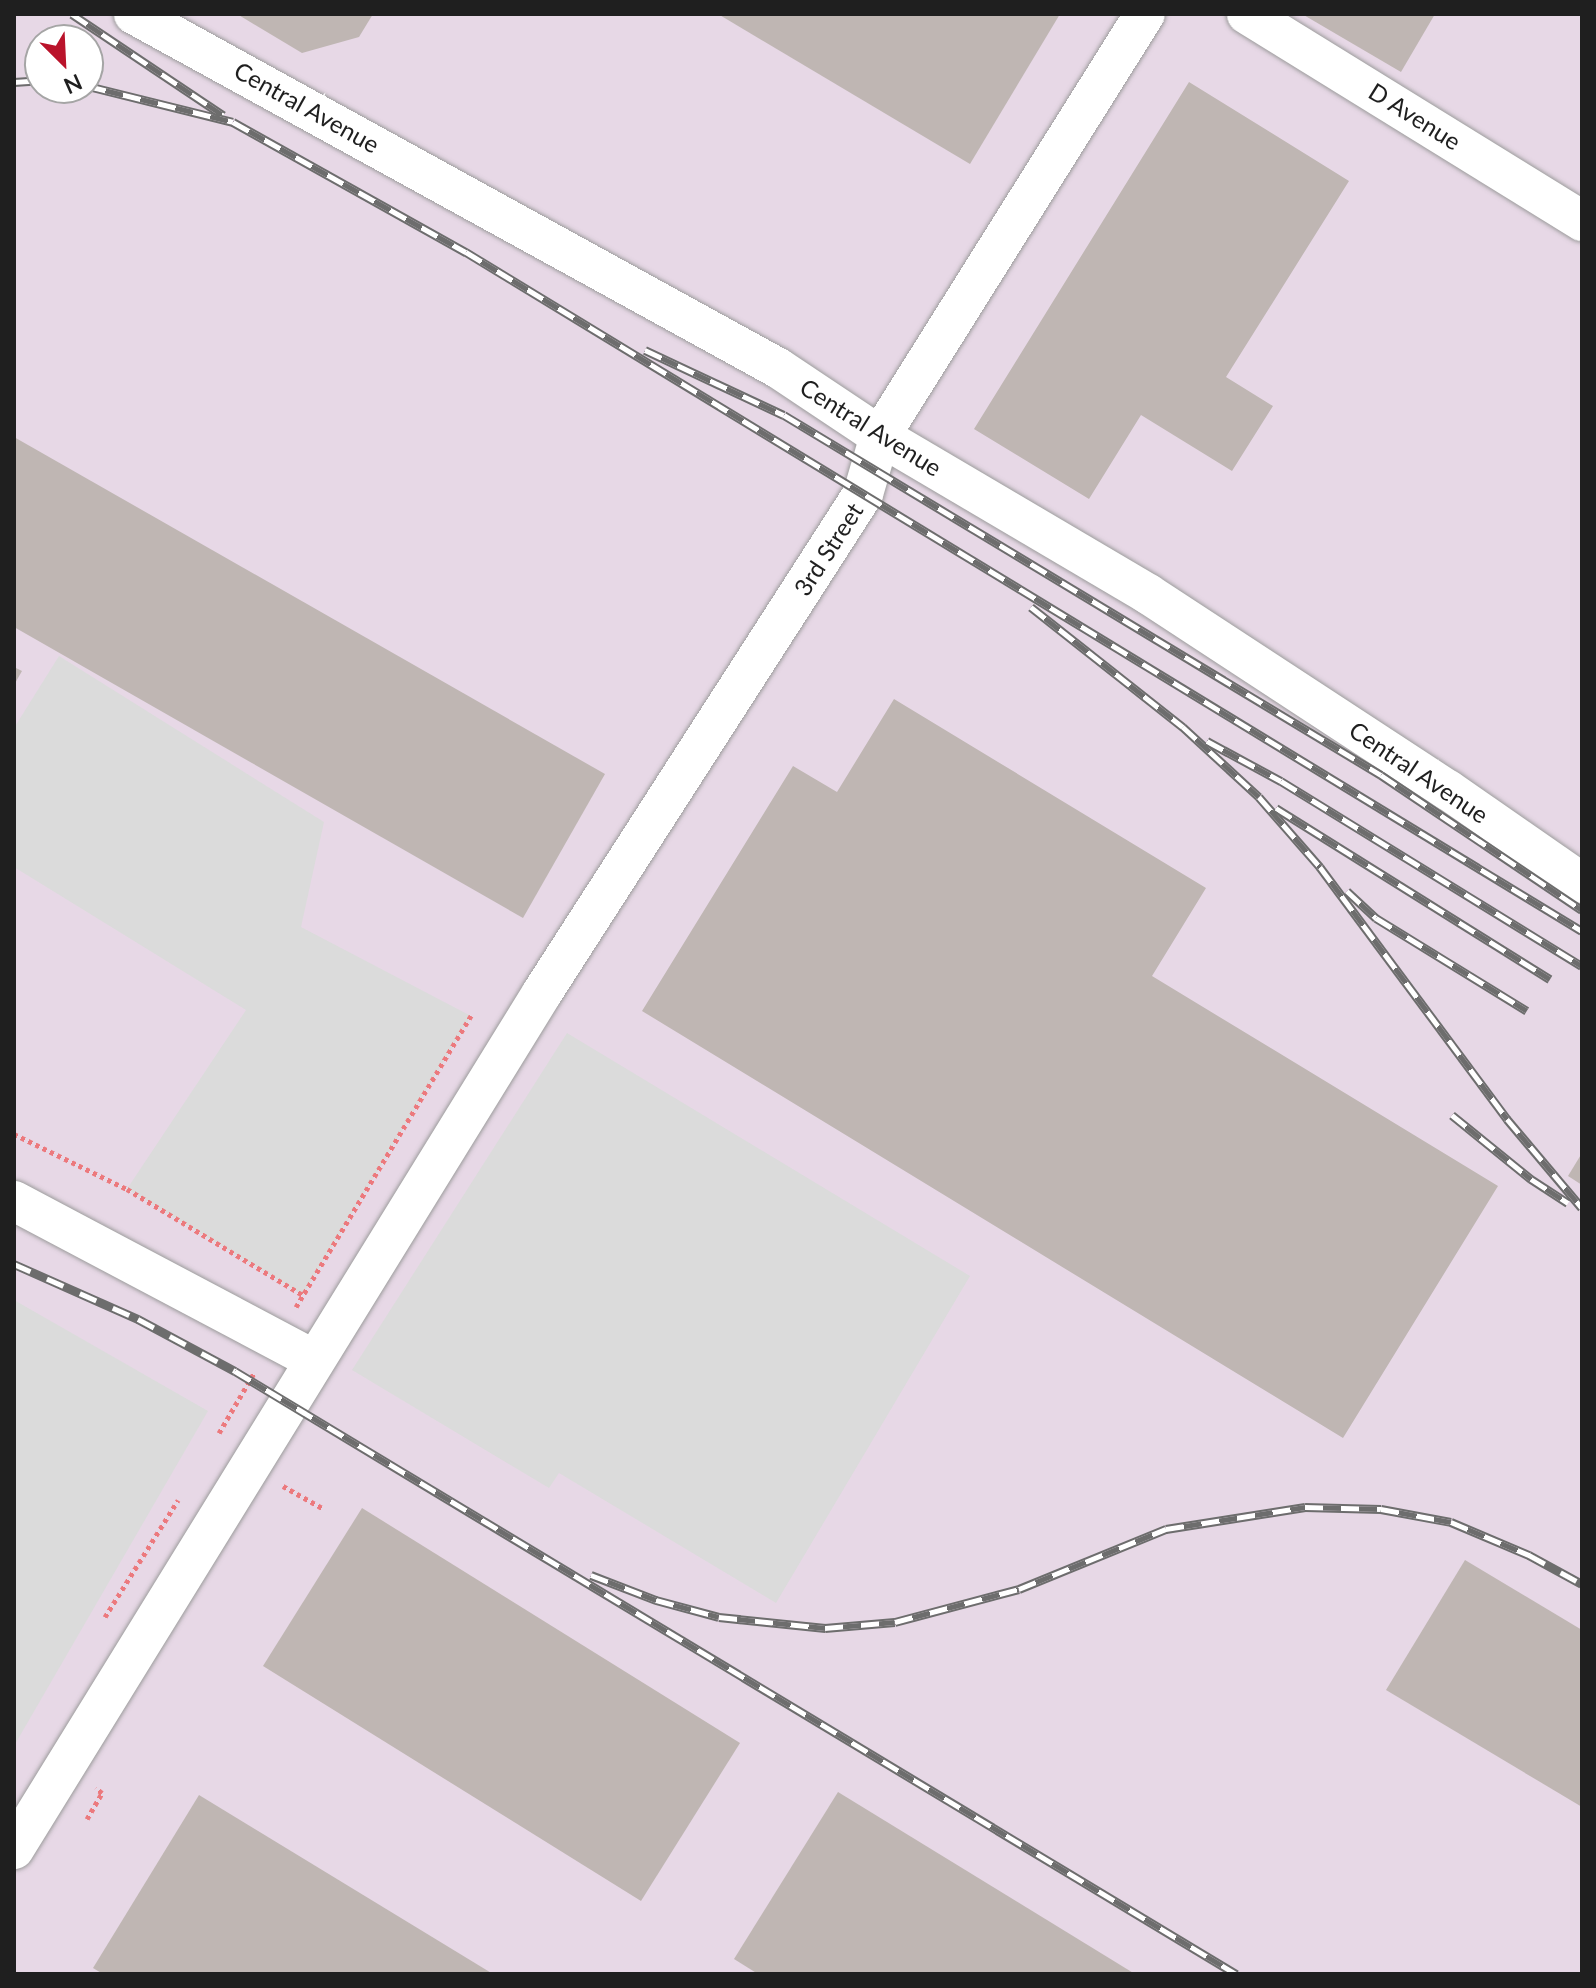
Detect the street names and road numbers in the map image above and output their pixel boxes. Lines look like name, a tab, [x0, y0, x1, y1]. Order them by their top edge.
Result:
street label: Central Avenue	[229, 55, 385, 159]
street label: D Avenue	[1363, 76, 1467, 156]
street label: Central Avenue	[795, 372, 947, 482]
street label: 3rd Street	[787, 497, 869, 601]
street label: Central Avenue	[1344, 715, 1494, 829]

